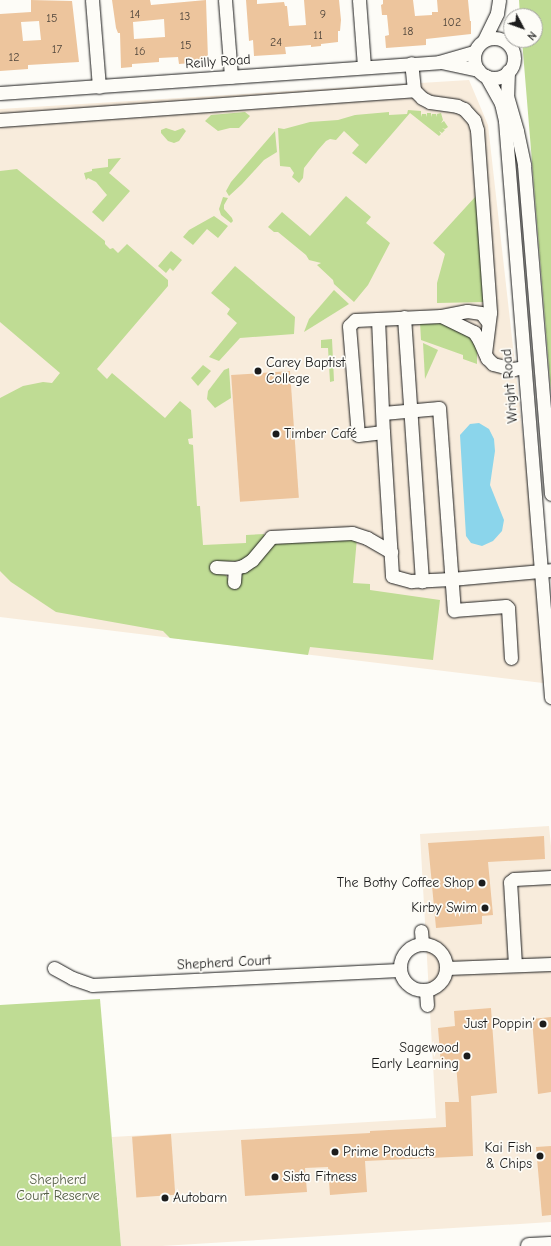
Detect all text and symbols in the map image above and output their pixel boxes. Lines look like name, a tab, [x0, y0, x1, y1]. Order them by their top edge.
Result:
house number: 14	[130, 8, 140, 22]
house number: 9	[320, 8, 326, 22]
north arrow	[503, 8, 543, 48]
house number: 13	[180, 10, 190, 24]
house number: 15	[46, 12, 58, 26]
house number: 102	[443, 16, 461, 30]
house number: 18	[403, 25, 413, 39]
house number: 11	[313, 29, 323, 43]
text: N	[524, 29, 539, 43]
house number: 24	[270, 36, 282, 50]
house number: 15	[180, 39, 192, 53]
house number: 17	[52, 43, 62, 57]
house number: 16	[134, 45, 146, 59]
house number: 12	[8, 51, 20, 65]
street label: Reilly Road	[185, 51, 251, 73]
street label: Wright Road	[498, 348, 522, 424]
place label: Carey Baptist College	[266, 355, 345, 388]
marker: Carey Baptist College	[253, 366, 263, 376]
place label: Timber Café	[284, 426, 357, 442]
marker: Timber Café	[271, 429, 281, 439]
place label: The Bothy Coffee Shop	[337, 875, 474, 891]
marker: The Bothy Coffee Shop	[477, 878, 487, 888]
place label: Kirby Swim	[411, 900, 477, 916]
marker: Kirby Swim	[480, 903, 490, 913]
street label: Shepherd Court	[177, 952, 271, 974]
place label: Just Poppin’	[464, 1016, 535, 1032]
marker: Just Poppin’	[538, 1019, 548, 1029]
place label: Sagewood Early Learning	[371, 1040, 459, 1072]
marker: Sagewood Early Learning	[462, 1051, 472, 1061]
place label: Kai Fish & Chips	[484, 1140, 532, 1172]
place label: Prime Products	[343, 1144, 435, 1160]
marker: Prime Products	[330, 1147, 340, 1157]
marker: Kai Fish & Chips	[535, 1151, 545, 1161]
place label: Sista Fitness	[283, 1169, 357, 1185]
park label: Shepherd Court Reserve	[16, 1172, 100, 1204]
marker: Sista Fitness	[270, 1172, 280, 1182]
place label: Autobarn	[173, 1190, 227, 1206]
marker: Autobarn	[160, 1193, 170, 1203]

